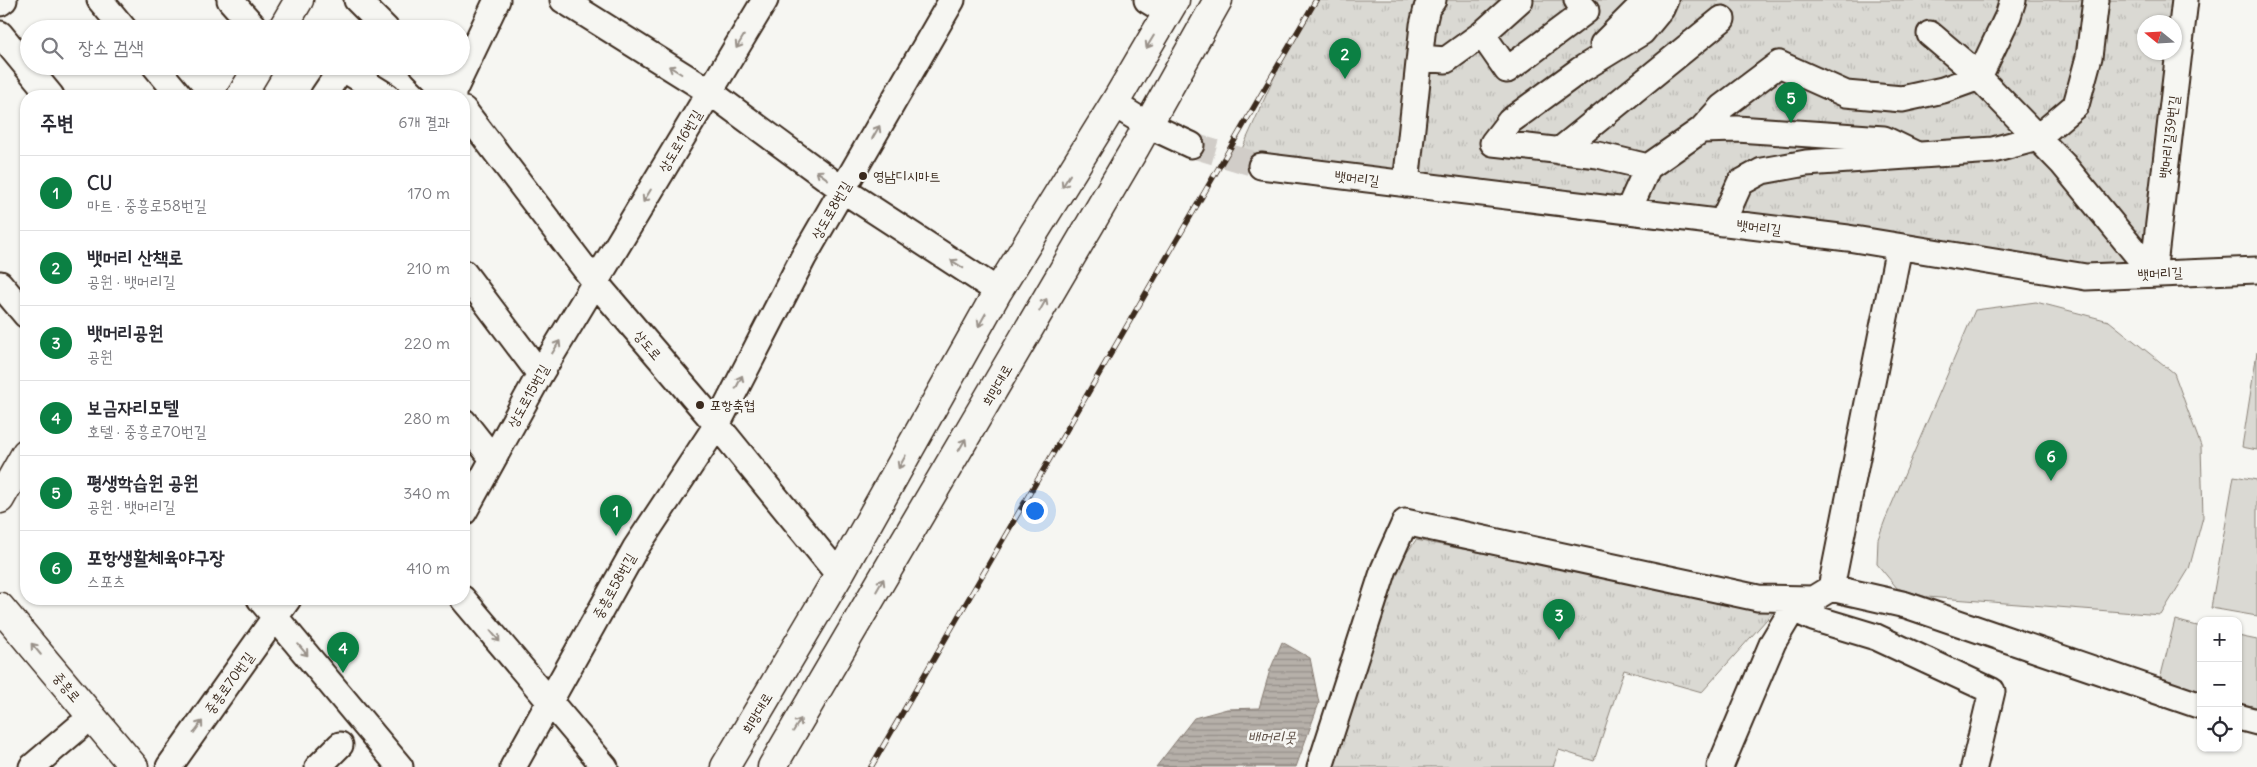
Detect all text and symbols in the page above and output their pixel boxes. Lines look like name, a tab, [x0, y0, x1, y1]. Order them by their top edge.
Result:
north arrow	[2137, 15, 2182, 60]
search box	[20, 20, 470, 75]
icon: search	[38, 34, 66, 62]
one-way arrow	[735, 34, 745, 48]
one-way arrow	[1144, 34, 1154, 48]
text: 장소 검색	[78, 35, 144, 59]
pin: 2	[1329, 38, 1361, 79]
one-way arrow	[669, 65, 683, 75]
pin: 5	[1775, 82, 1807, 123]
street label: 뱃머리길39번길	[2155, 94, 2183, 180]
street label: 상도로16번길	[654, 106, 706, 176]
text: 주변	[40, 109, 74, 136]
text: 6개 결과	[398, 112, 450, 132]
one-way arrow	[872, 125, 882, 139]
street label: 뱃머리길	[1334, 166, 1381, 190]
place label: 영남디시마트	[873, 167, 941, 185]
one-way arrow	[816, 169, 829, 180]
marker: 영남디시마트	[857, 170, 869, 182]
text: CU	[87, 171, 112, 195]
one-way arrow	[1061, 174, 1071, 188]
street label: 상도로8번길	[807, 177, 855, 242]
text: 1	[53, 183, 59, 203]
text: 170 m	[407, 183, 450, 203]
one-way arrow	[642, 188, 652, 202]
text: 마트 · 중흥로58번길	[87, 195, 207, 215]
street label: 뱃머리길	[1736, 215, 1783, 239]
text: 뱃머리 산책로	[87, 245, 183, 269]
text: 2	[52, 258, 60, 278]
text: 210 m	[407, 258, 450, 278]
one-way arrow	[951, 259, 965, 269]
street label: 뱃머리길	[2137, 263, 2184, 283]
text: 공원 · 뱃머리길	[87, 271, 175, 291]
one-way arrow	[1039, 298, 1049, 312]
one-way arrow	[976, 312, 986, 327]
text: 뱃머리공원	[87, 320, 163, 344]
street label: 상도로	[630, 326, 666, 364]
text: 3	[51, 333, 61, 353]
text: 220 m	[404, 333, 450, 353]
one-way arrow	[551, 341, 561, 355]
text: 공원	[87, 346, 113, 366]
street label: 상도로15번길	[503, 360, 553, 431]
street label: 희망대로	[978, 361, 1016, 409]
one-way arrow	[734, 374, 744, 389]
text: 보금자리모텔	[87, 395, 179, 419]
place label: 포항축협	[710, 396, 755, 414]
marker: 포항축협	[694, 399, 706, 411]
text: 4	[51, 408, 61, 428]
text: 280 m	[404, 408, 450, 428]
text: 호텔 · 중흥로70번길	[87, 421, 207, 441]
one-way arrow	[957, 438, 967, 453]
pin: 6	[2035, 440, 2067, 481]
one-way arrow	[897, 454, 907, 469]
text: 평생학습원 공원	[87, 470, 199, 494]
text: 5	[51, 483, 61, 503]
text: 340 m	[403, 483, 450, 503]
pin: 1	[600, 495, 632, 536]
text: 공원 · 뱃머리길	[87, 496, 175, 516]
your location	[1022, 498, 1048, 524]
text: 포항생활체육야구장	[87, 545, 225, 569]
street label: 중흥로58번길	[589, 549, 640, 622]
text: 6	[51, 558, 61, 578]
text: 410 m	[406, 558, 450, 578]
text: 스포츠	[87, 571, 126, 591]
one-way arrow	[875, 578, 885, 593]
pin: 3	[1543, 599, 1575, 640]
map controls	[2197, 617, 2242, 752]
button: +	[2197, 617, 2242, 662]
one-way arrow	[489, 629, 500, 642]
pin: 4	[327, 632, 359, 673]
one-way arrow	[30, 643, 41, 656]
one-way arrow	[297, 643, 308, 656]
street label: 중흥로70번길	[200, 648, 258, 718]
button: −	[2197, 662, 2242, 707]
street label: 중흥로	[49, 668, 85, 706]
street label: 희망대로	[738, 689, 776, 737]
button: locate	[2197, 707, 2242, 752]
one-way arrow	[793, 719, 803, 733]
one-way arrow	[192, 721, 203, 734]
water label: 배머리못	[1248, 727, 1297, 746]

